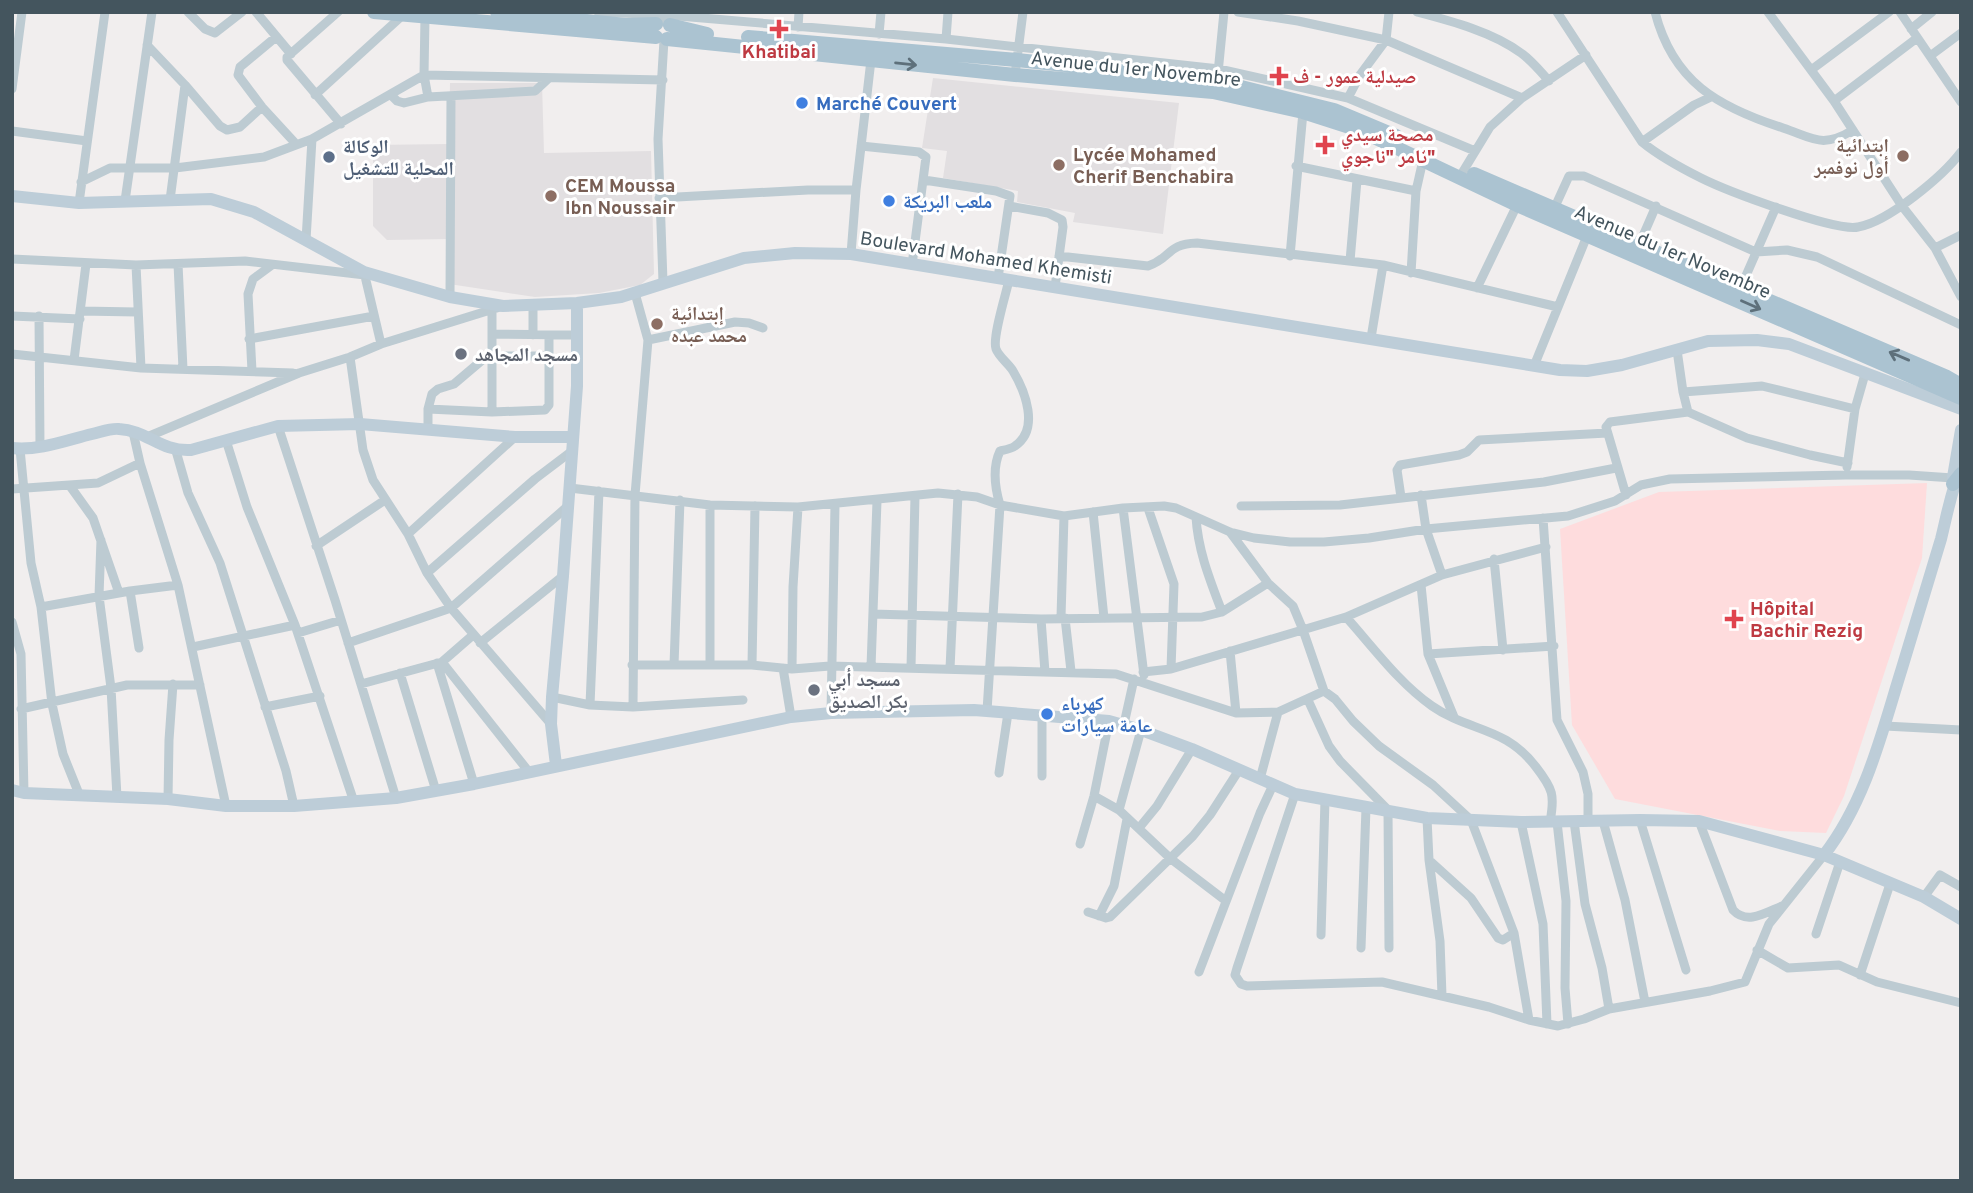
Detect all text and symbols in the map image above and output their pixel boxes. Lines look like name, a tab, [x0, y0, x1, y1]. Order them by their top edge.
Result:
marker: Khatibai	[771, 21, 787, 37]
place label: Khatibai	[742, 41, 816, 65]
street label: Avenue du 1er Novembre	[1030, 47, 1242, 93]
one-way arrow	[894, 57, 916, 70]
place label: صيدلية عمور - ف	[1293, 66, 1416, 90]
marker: صيدلية عمور - ف	[1271, 68, 1287, 84]
place label: Marché Couvert	[816, 93, 957, 117]
marker: Marché Couvert	[794, 95, 810, 111]
place label: مصحة سيدي ثامر "ناجوي"	[1341, 124, 1435, 172]
marker: مصحة سيدي ثامر "ناجوي"	[1315, 135, 1335, 155]
place label: إبتدائية أول نوفمبر	[1813, 135, 1889, 181]
place label: الوكالة المحلية للتشغيل	[343, 136, 454, 182]
place label: Lycée Mohamed Cherif Benchabira	[1073, 144, 1234, 190]
marker: إبتدائية أول نوفمبر	[1895, 148, 1911, 164]
marker: الوكالة المحلية للتشغيل	[321, 149, 337, 165]
marker: Lycée Mohamed Cherif Benchabira	[1051, 157, 1067, 173]
place label: CEM Moussa Ibn Noussair	[565, 175, 676, 221]
marker: CEM Moussa Ibn Noussair	[543, 188, 559, 204]
place label: ملعب البريكة	[903, 191, 992, 215]
marker: ملعب البريكة	[881, 193, 897, 209]
street label: Avenue du 1er Novembre	[1570, 201, 1774, 305]
street label: Boulevard Mohamed Khemisti	[858, 227, 1113, 291]
one-way arrow	[1739, 299, 1761, 312]
place label: إبتدائية محمد عبده	[671, 303, 747, 349]
marker: إبتدائية محمد عبده	[649, 316, 665, 332]
place label: مسجد المجاهد	[475, 344, 578, 368]
marker: مسجد المجاهد	[453, 346, 469, 362]
one-way arrow	[1889, 349, 1911, 362]
place label: Hôpital Bachir Rezig	[1750, 598, 1863, 644]
marker: Hôpital Bachir Rezig	[1724, 609, 1744, 629]
place label: مسجد أبي بكر الصديق	[828, 668, 908, 715]
marker: مسجد أبي بكر الصديق	[806, 682, 822, 698]
place label: كهرباء عامة سيارات	[1061, 693, 1153, 739]
marker: كهرباء عامة سيارات	[1039, 706, 1055, 722]

